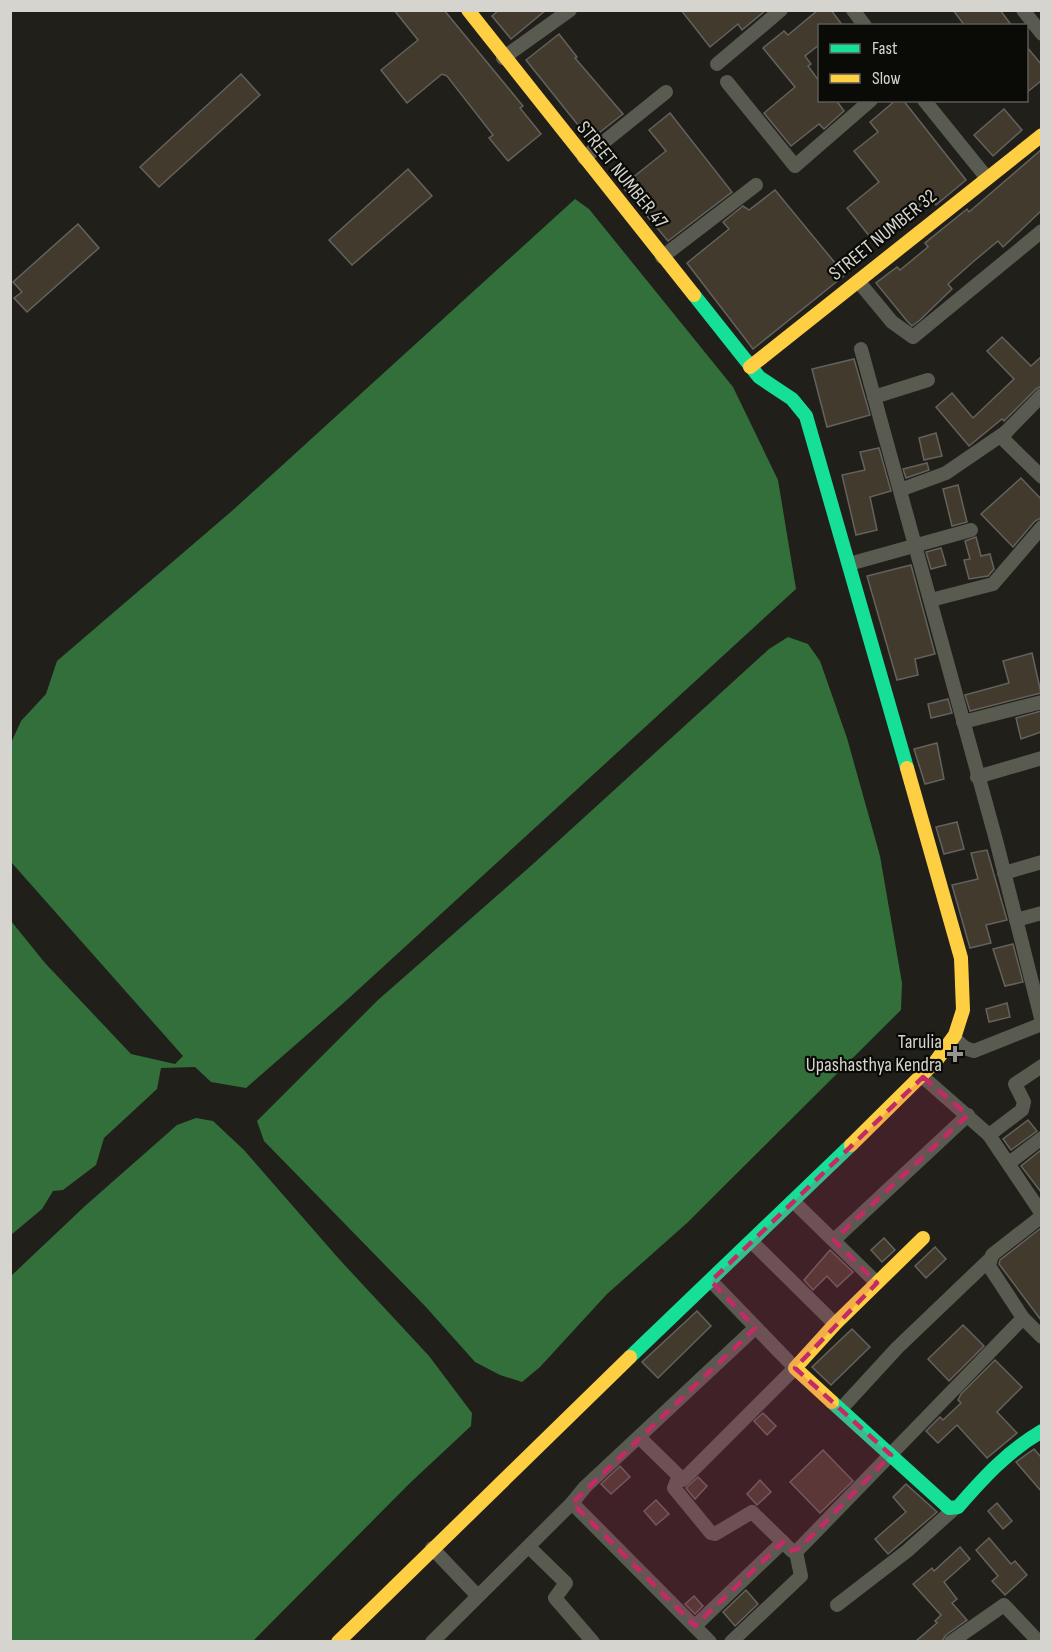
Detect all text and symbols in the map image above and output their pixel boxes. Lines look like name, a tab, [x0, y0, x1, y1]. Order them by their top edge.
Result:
legend	[818, 24, 1028, 102]
text: Fast	[872, 38, 898, 59]
text: Slow	[872, 68, 901, 89]
street label: STREET NUMBER 47	[571, 116, 673, 234]
street label: STREET NUMBER 32	[824, 184, 942, 286]
place label: Tarulia Upashasthya Kendra	[806, 1030, 942, 1077]
marker: Tarulia Upashasthya Kendra	[946, 1045, 964, 1063]

